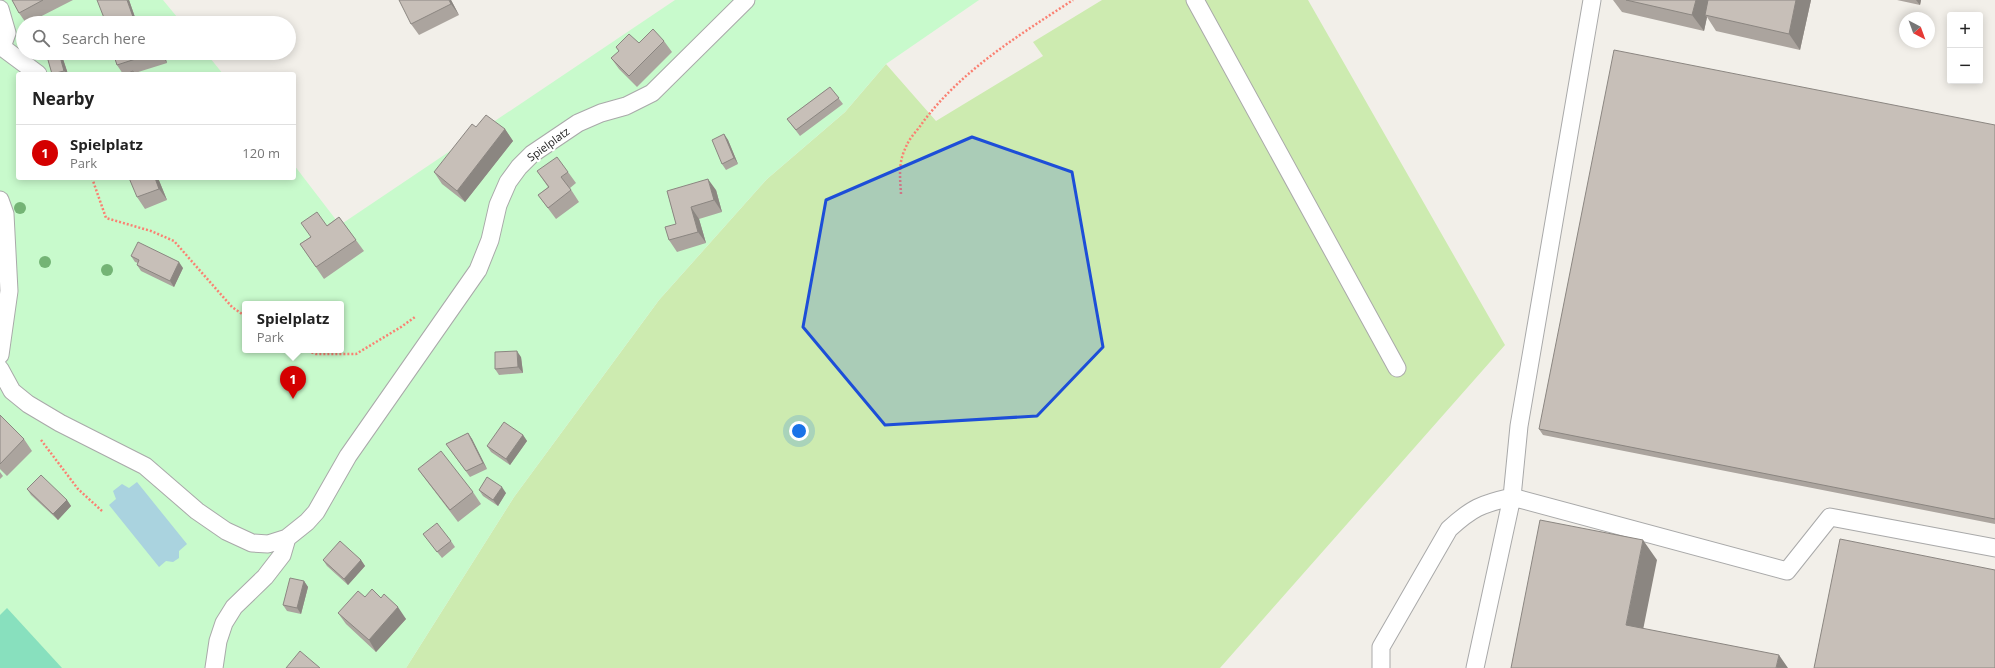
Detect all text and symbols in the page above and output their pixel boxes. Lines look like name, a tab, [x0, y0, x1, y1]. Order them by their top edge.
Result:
north arrow	[1899, 12, 1935, 48]
map controls	[1947, 12, 1983, 84]
button: +	[1947, 12, 1983, 48]
search box	[16, 16, 296, 60]
icon: search	[30, 27, 52, 49]
text: Search here	[62, 28, 146, 48]
button: −	[1947, 48, 1983, 84]
text: Nearby	[32, 87, 94, 110]
street label: Spielplatz	[524, 123, 572, 165]
text: Spielplatz	[70, 134, 143, 154]
text: 1	[41, 144, 49, 162]
text: 120 m	[242, 144, 280, 162]
text: Park	[70, 154, 97, 172]
popup	[242, 301, 344, 353]
text: Spielplatz	[257, 308, 329, 328]
text: Park	[257, 328, 284, 346]
pin: 1	[280, 366, 306, 399]
your location	[789, 421, 809, 441]

